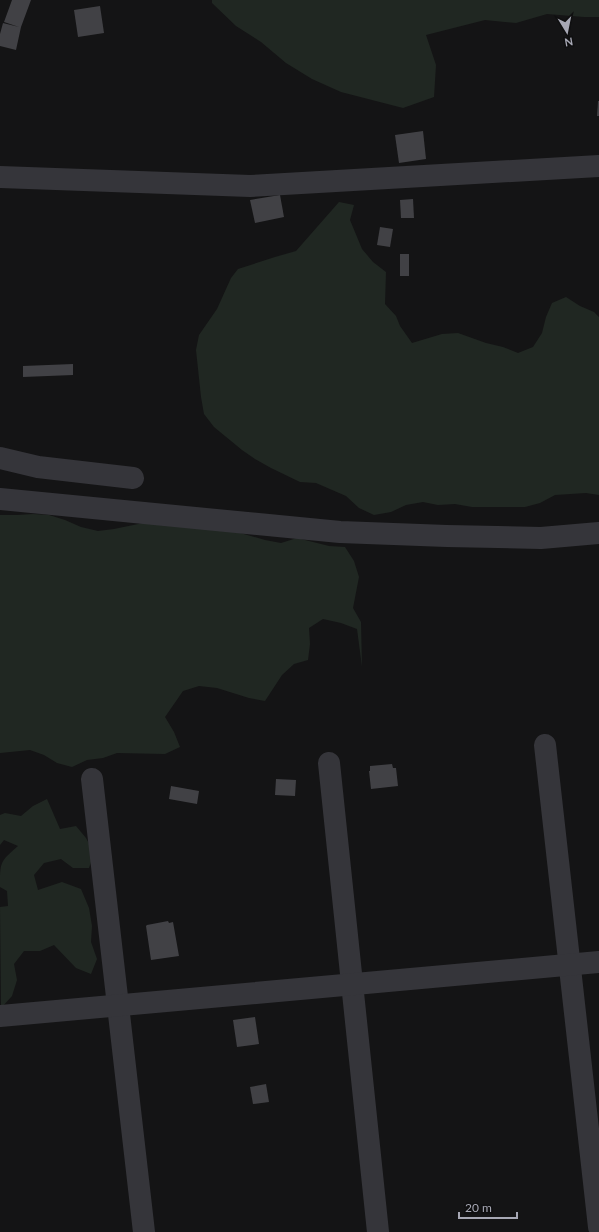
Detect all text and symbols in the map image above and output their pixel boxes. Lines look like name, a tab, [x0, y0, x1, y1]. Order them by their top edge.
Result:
north arrow	[547, 12, 587, 52]
text: N	[564, 35, 574, 49]
scale bar	[459, 1194, 517, 1220]
text: 20 m	[465, 1200, 492, 1215]

